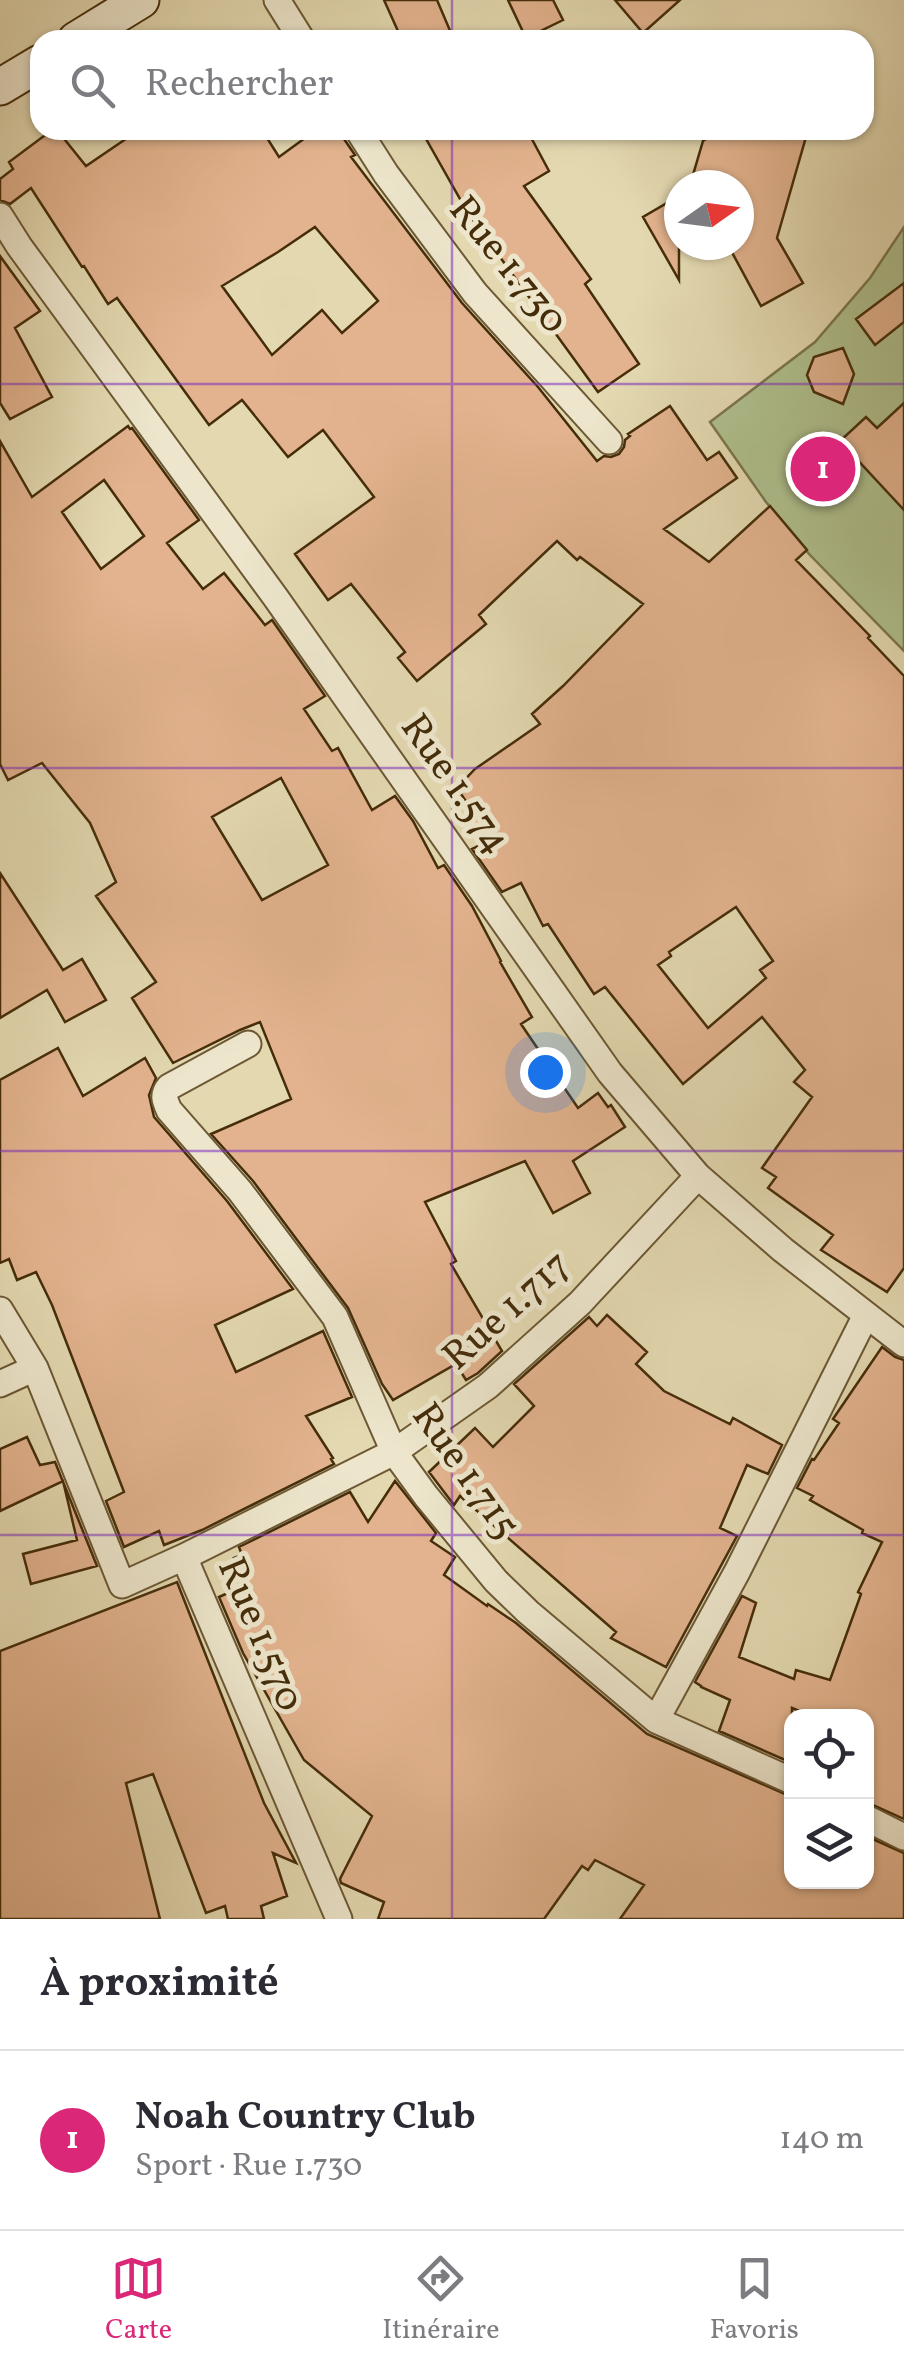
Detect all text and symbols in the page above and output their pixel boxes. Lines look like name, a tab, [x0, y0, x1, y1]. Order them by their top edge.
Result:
search box	[30, 30, 874, 140]
icon: search	[65, 58, 120, 113]
text: Rechercher	[145, 59, 333, 112]
north arrow	[664, 170, 754, 260]
street label: Rue 1.730	[434, 185, 580, 347]
pin: 1	[790, 432, 856, 506]
street label: Rue 1.574	[385, 704, 523, 866]
your location	[520, 1047, 571, 1098]
street label: Rue 1.717	[432, 1239, 584, 1385]
street label: Rue 1.715	[397, 1392, 531, 1552]
street label: Rue 1.570	[202, 1549, 316, 1721]
map controls	[784, 1709, 874, 1889]
button: locate	[784, 1709, 874, 1799]
button: layers	[784, 1799, 874, 1889]
text: À proximité	[40, 1955, 279, 2014]
text: Noah Country Club	[135, 2092, 476, 2145]
text: 1	[66, 2118, 79, 2162]
text: 140 m	[779, 2118, 864, 2162]
text: Sport · Rue 1.730	[135, 2145, 362, 2189]
tab: Carte	[105, 2251, 172, 2350]
tab: Itinéraire	[382, 2251, 500, 2350]
tab: Favoris	[710, 2251, 799, 2350]

